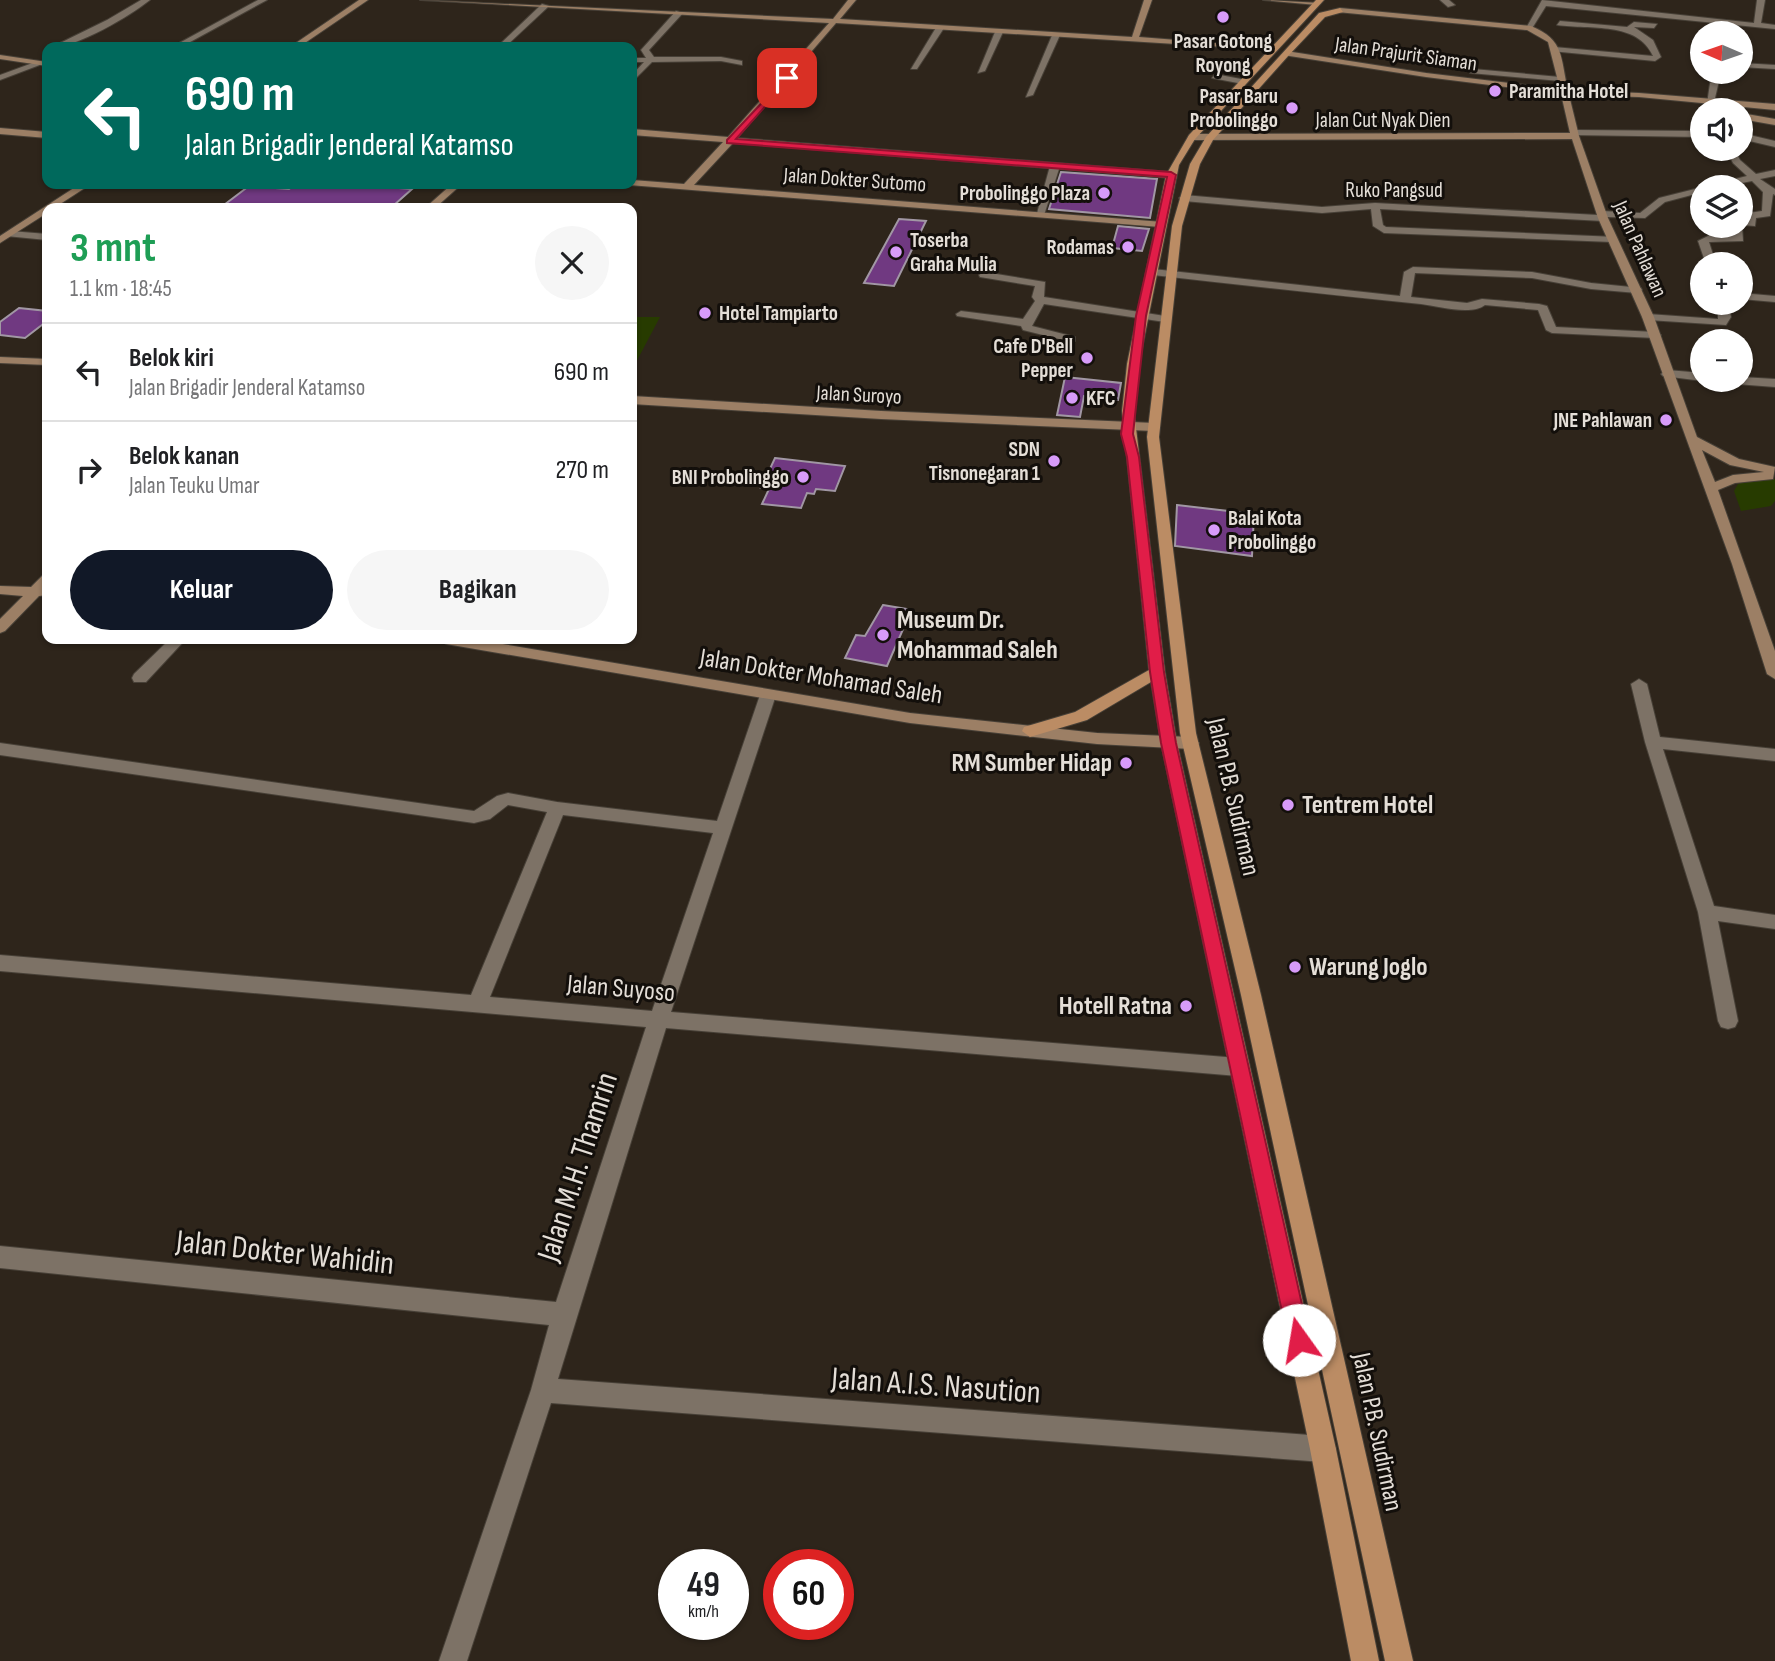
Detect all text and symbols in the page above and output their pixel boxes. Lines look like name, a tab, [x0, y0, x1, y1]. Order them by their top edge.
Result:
marker: Pasar Gotong Royong	[1215, 9, 1231, 25]
north arrow	[1690, 21, 1754, 84]
map controls	[1690, 21, 1753, 392]
place label: Pasar Gotong Royong	[1174, 29, 1272, 78]
street label: Jalan Prajurit Siaman	[1332, 32, 1479, 76]
pin	[757, 48, 817, 108]
icon: arrive	[768, 59, 806, 97]
text: 690 m	[185, 66, 295, 125]
icon: left	[70, 70, 161, 161]
place label: Paramitha Hotel	[1509, 79, 1628, 104]
marker: Paramitha Hotel	[1487, 83, 1503, 99]
place label: Pasar Baru Probolinggo	[1190, 84, 1278, 133]
button: sound	[1690, 98, 1753, 161]
marker: Pasar Baru Probolinggo	[1284, 100, 1300, 116]
street label: Jalan Cut Nyak Dien	[1315, 108, 1450, 133]
text: Jalan Brigadir Jenderal Katamso	[185, 126, 514, 165]
street label: Jalan Dokter Sutomo	[782, 162, 927, 197]
button: layers	[1690, 175, 1753, 238]
street label: Ruko Pangsud	[1345, 178, 1443, 203]
place label: Probolinggo Plaza	[960, 181, 1090, 206]
marker: Probolinggo Plaza	[1096, 185, 1112, 201]
street label: Jalan Pahlawan	[1607, 196, 1672, 301]
text: 3 mnt	[70, 223, 156, 274]
button: close	[535, 226, 609, 300]
place label: Toserba Graha Mulia	[910, 228, 997, 277]
place label: Rodamas	[1046, 235, 1114, 260]
marker: Rodamas	[1120, 239, 1136, 255]
marker: Toserba Graha Mulia	[888, 244, 904, 260]
button: +	[1690, 252, 1753, 315]
text: 1.1 km · 18:45	[70, 275, 172, 303]
place label: Hotel Tampiarto	[719, 301, 838, 326]
marker: Hotel Tampiarto	[697, 305, 713, 321]
button: −	[1690, 329, 1753, 392]
place label: Cafe D'Bell Pepper	[993, 334, 1074, 383]
text: Belok kiri	[129, 343, 214, 374]
marker: Cafe D'Bell Pepper	[1079, 350, 1095, 366]
icon: left	[70, 353, 108, 391]
text: 690 m	[554, 357, 609, 388]
text: Jalan Brigadir Jenderal Katamso	[129, 374, 365, 402]
street label: Jalan Suroyo	[815, 380, 902, 410]
place label: KFC	[1086, 386, 1116, 411]
marker: KFC	[1064, 390, 1080, 406]
place label: JNE Pahlawan	[1552, 408, 1652, 433]
marker: JNE Pahlawan	[1658, 412, 1674, 428]
place label: SDN Tisnonegaran 1	[929, 437, 1040, 486]
text: Belok kanan	[129, 441, 239, 472]
icon: right	[70, 451, 108, 489]
marker: SDN Tisnonegaran 1	[1046, 453, 1062, 469]
text: 270 m	[556, 455, 609, 486]
place label: BNI Probolinggo	[672, 465, 789, 490]
marker: BNI Probolinggo	[795, 469, 811, 485]
text: Jalan Teuku Umar	[129, 472, 260, 500]
place label: Balai Kota Probolinggo	[1228, 506, 1316, 555]
marker: Balai Kota Probolinggo	[1206, 522, 1222, 538]
button: Keluar	[70, 550, 333, 630]
button: Bagikan	[347, 550, 609, 630]
place label: Museum Dr. Mohammad Saleh	[897, 605, 1058, 666]
marker: Museum Dr. Mohammad Saleh	[875, 627, 891, 643]
street label: Jalan Dokter Mohamad Saleh	[696, 642, 945, 712]
street label: Jalan P.B. Sudirman	[1200, 714, 1266, 879]
place label: RM Sumber Hidap	[952, 748, 1112, 779]
marker: RM Sumber Hidap	[1118, 755, 1134, 771]
place label: Tentrem Hotel	[1302, 790, 1433, 821]
marker: Tentrem Hotel	[1280, 797, 1296, 813]
place label: Warung Joglo	[1309, 952, 1428, 983]
marker: Warung Joglo	[1287, 959, 1303, 975]
street label: Jalan Suyoso	[565, 969, 676, 1009]
place label: Hotell Ratna	[1059, 991, 1172, 1022]
marker: Hotell Ratna	[1178, 998, 1194, 1014]
street label: Jalan M.H. Thamrin	[529, 1068, 627, 1267]
street label: Jalan Dokter Wahidin	[173, 1222, 396, 1284]
position arrow	[1262, 1303, 1336, 1377]
street label: Jalan P.B. Sudirman	[1345, 1349, 1409, 1514]
street label: Jalan A.I.S. Nasution	[829, 1359, 1042, 1413]
speed limit sign: 60	[763, 1549, 854, 1640]
text: 49	[687, 1564, 720, 1607]
text: km/h	[688, 1601, 719, 1622]

